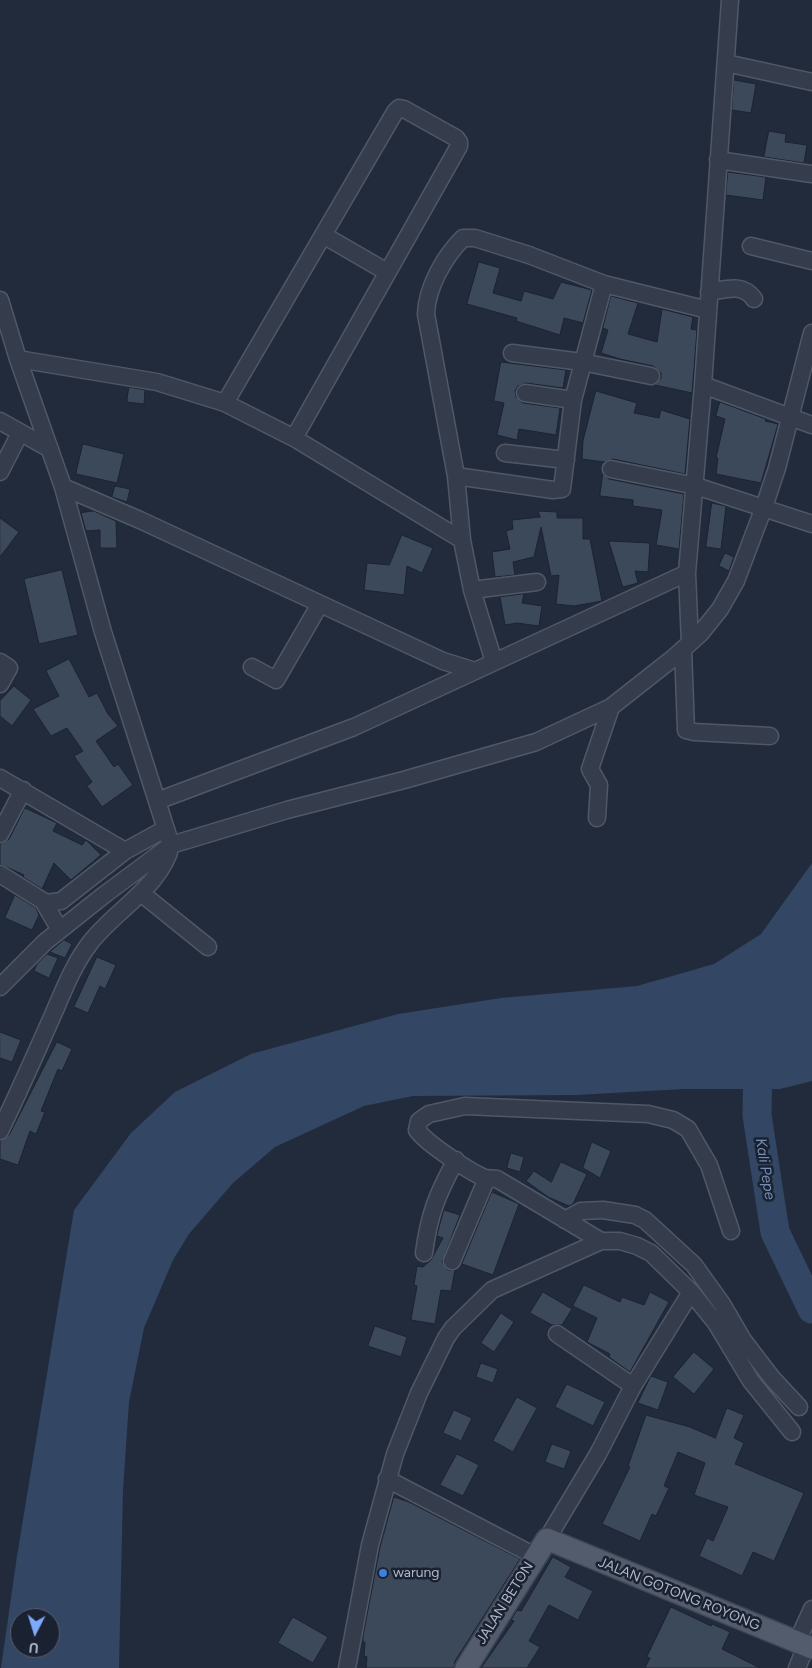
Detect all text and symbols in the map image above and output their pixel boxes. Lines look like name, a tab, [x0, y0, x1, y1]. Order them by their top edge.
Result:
water label: Kali Pepe	[751, 1137, 779, 1201]
street label: JALAN GOTONG ROYONG	[596, 1554, 762, 1634]
street label: JALAN BETON	[473, 1559, 537, 1647]
place label: warung	[393, 1565, 440, 1581]
marker: warung	[377, 1567, 389, 1579]
north arrow	[10, 1608, 60, 1658]
text: U	[28, 1639, 39, 1656]

